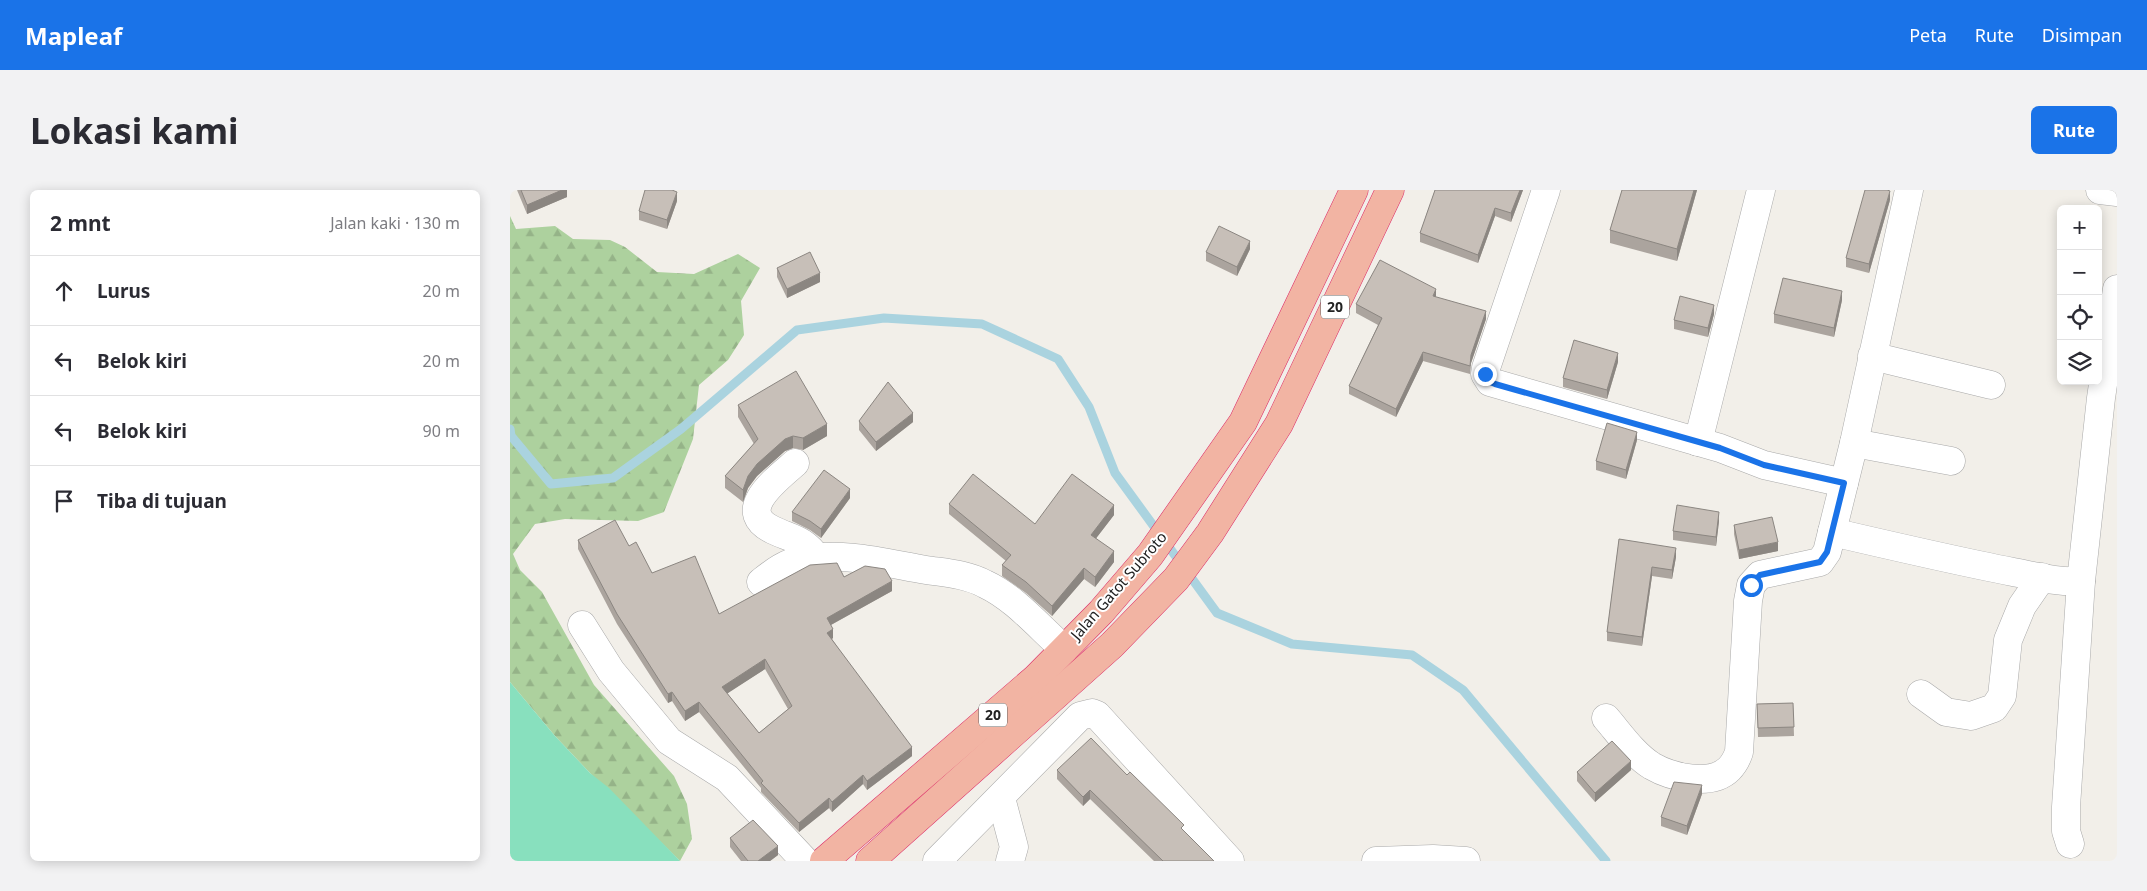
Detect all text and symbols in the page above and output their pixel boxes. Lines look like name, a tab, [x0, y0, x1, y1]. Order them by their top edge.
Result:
text: Mapleaf	[25, 19, 122, 52]
text: Peta	[1909, 23, 1947, 47]
text: Rute	[1975, 23, 2014, 47]
text: Disimpan	[2042, 23, 2122, 47]
button: Rute	[2031, 106, 2117, 154]
text: Lokasi kami	[30, 107, 239, 154]
map controls	[2057, 205, 2102, 385]
button: +	[2057, 205, 2102, 250]
text: 2 mnt	[50, 209, 111, 237]
text: Jalan kaki · 130 m	[330, 212, 460, 234]
button: −	[2057, 250, 2102, 295]
icon: ahead	[50, 277, 78, 305]
text: Lurus	[97, 278, 150, 304]
text: 20 m	[423, 280, 460, 302]
road number: 20	[1321, 295, 1349, 318]
button: locate	[2057, 295, 2102, 340]
button: layers	[2057, 340, 2102, 385]
icon: left	[50, 347, 78, 375]
text: Belok kiri	[97, 348, 187, 374]
text: 20 m	[423, 350, 460, 372]
route end	[1474, 363, 1497, 386]
icon: left	[50, 417, 78, 445]
text: Belok kiri	[97, 418, 187, 444]
text: 90 m	[423, 420, 460, 442]
icon: arrive	[50, 487, 78, 515]
text: Tiba di tujuan	[97, 488, 227, 514]
street label: Jalan Gatot Subroto	[1064, 527, 1171, 645]
route start	[1740, 574, 1763, 597]
road number: 20	[979, 704, 1007, 726]

